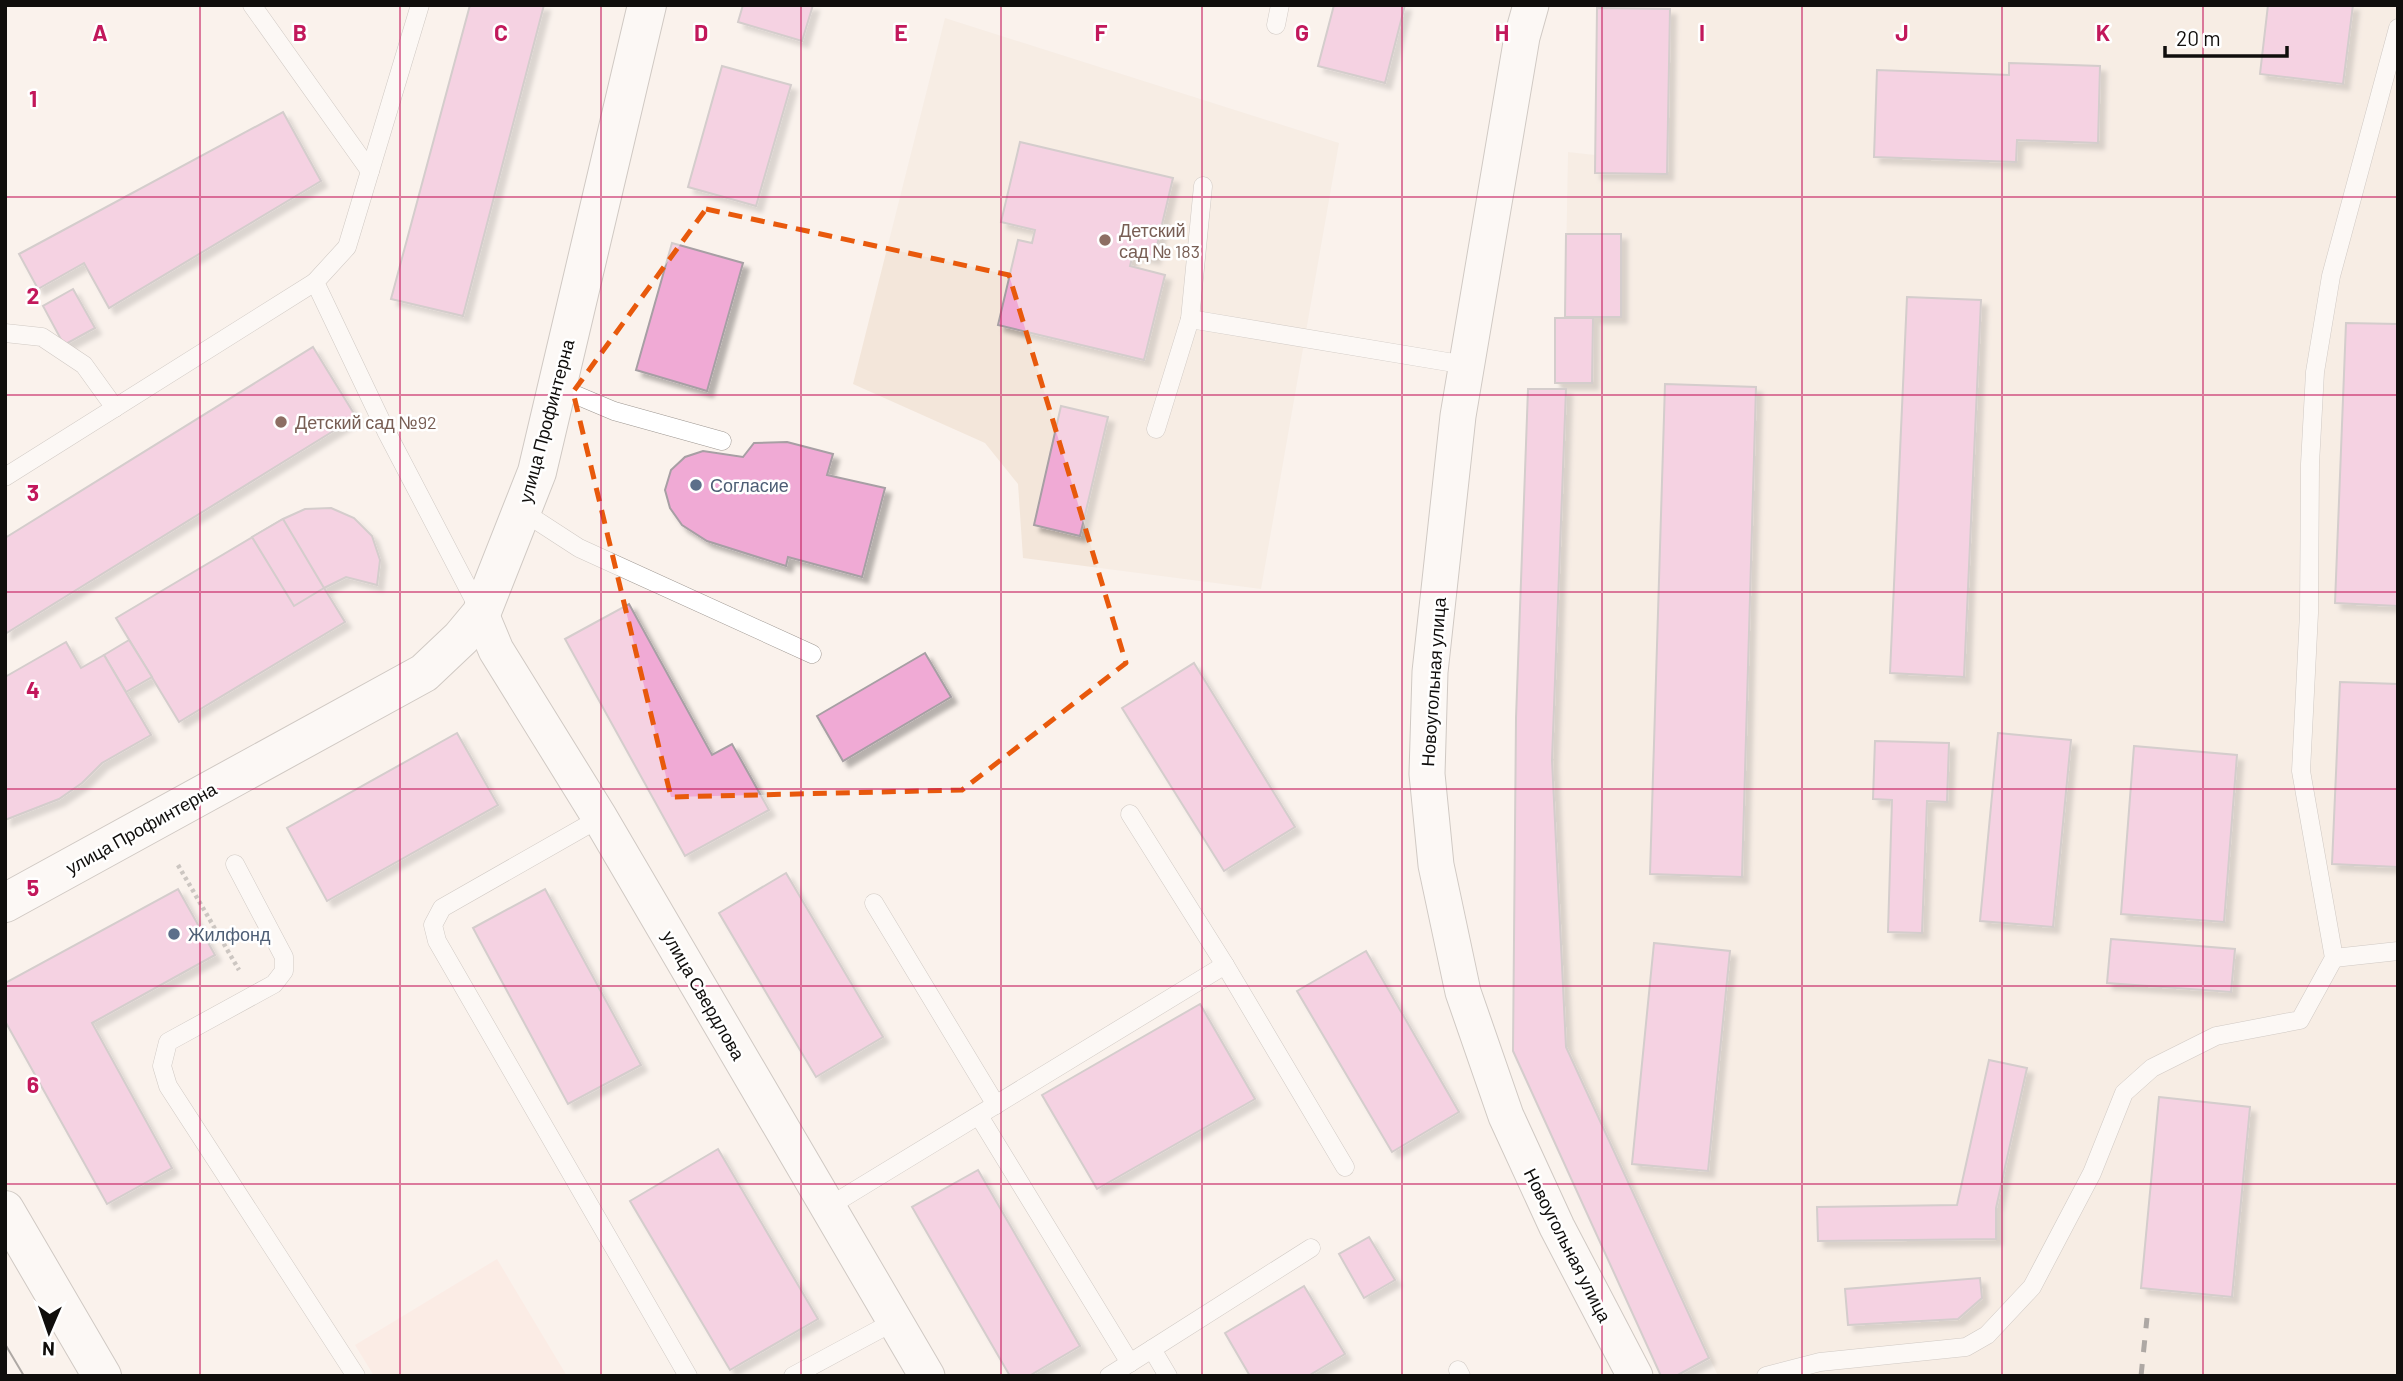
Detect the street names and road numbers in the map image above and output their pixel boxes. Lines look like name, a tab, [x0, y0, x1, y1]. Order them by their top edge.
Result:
street label: улица Профинтерна	[514, 336, 579, 505]
street label: Новоугольная улица	[1416, 596, 1450, 767]
street label: улица Профинтерна	[62, 777, 221, 879]
street label: улица Свердлова	[658, 926, 750, 1064]
street label: Новоугольная улица	[1520, 1164, 1617, 1326]

